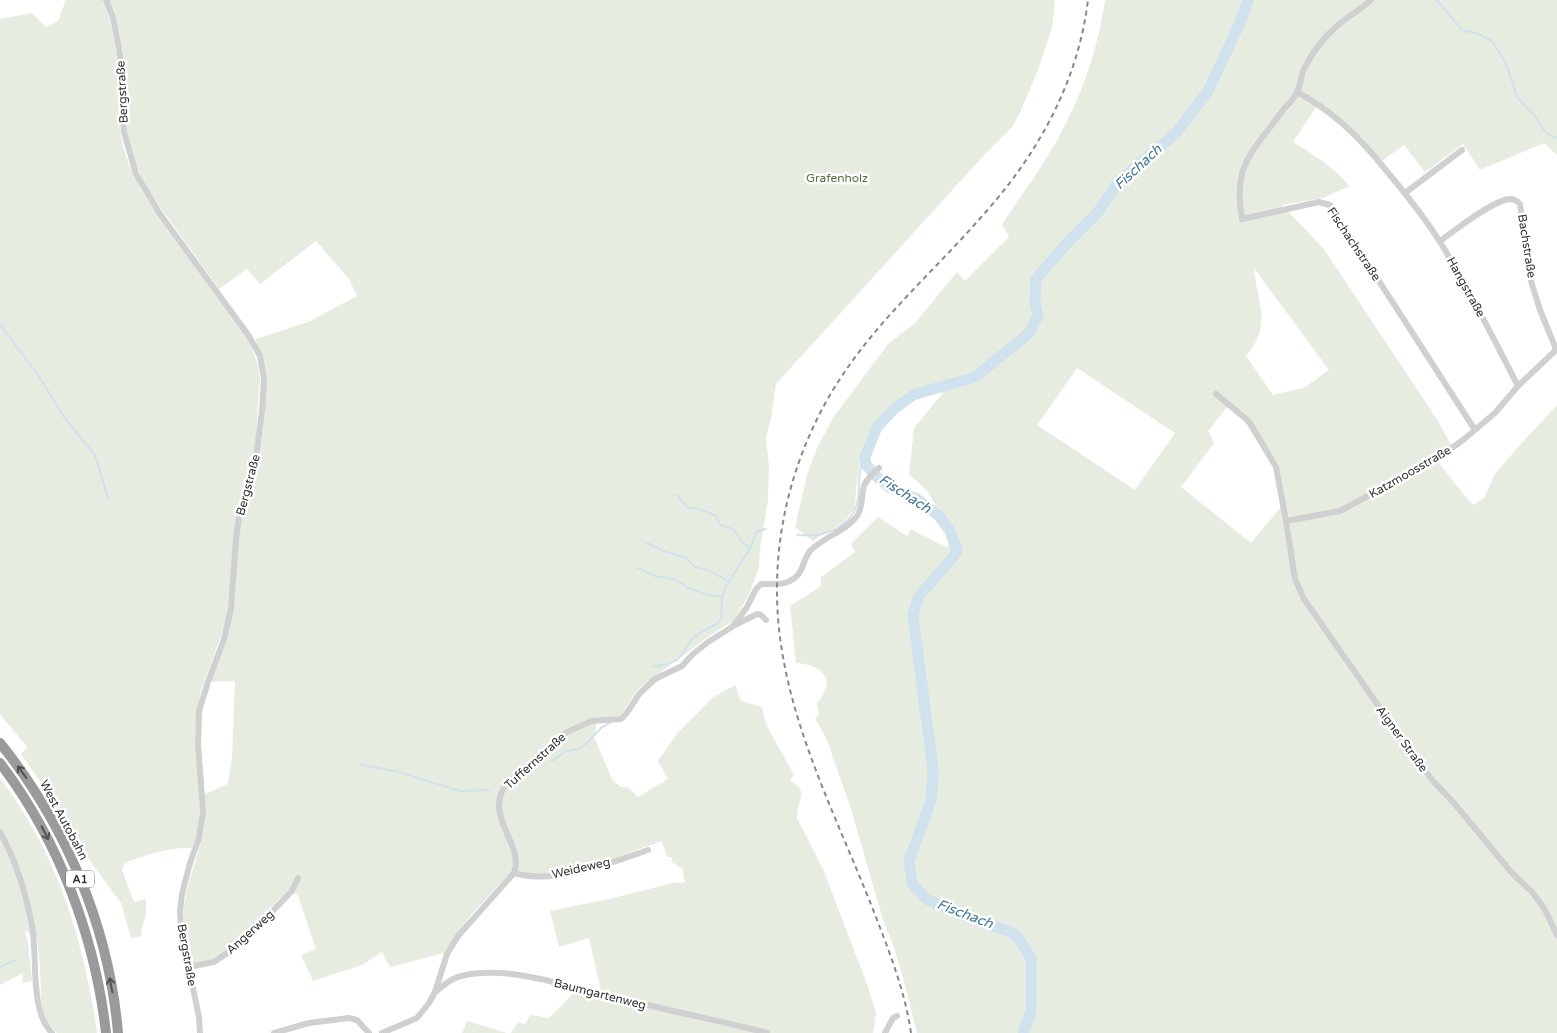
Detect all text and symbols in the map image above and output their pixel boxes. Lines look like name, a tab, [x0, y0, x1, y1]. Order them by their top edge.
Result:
street label: Bergstraße	[113, 60, 131, 124]
water label: Fischach	[1111, 141, 1165, 193]
park label: Grafenholz	[806, 171, 868, 185]
street label: Fischachstraße	[1324, 205, 1384, 284]
street label: Bachstraße	[1515, 213, 1539, 279]
street label: Hangstraße	[1444, 255, 1488, 320]
street label: Katzmoosstraße	[1367, 443, 1454, 501]
street label: Bergstraße	[233, 453, 263, 517]
water label: Fischach	[876, 471, 935, 517]
street label: Aigner Straße	[1373, 703, 1431, 775]
street label: Tuffernstraße	[502, 730, 569, 792]
one-way arrow	[17, 765, 27, 779]
street label: West Autobahn	[37, 778, 91, 862]
one-way arrow	[40, 826, 50, 841]
street label: Weideweg	[550, 854, 612, 882]
road number: A1	[66, 871, 94, 888]
water label: Fischach	[935, 896, 996, 933]
street label: Angerweg	[223, 907, 277, 957]
street label: Bergstraße	[175, 923, 199, 987]
street label: Baumgartenweg	[552, 976, 648, 1012]
one-way arrow	[106, 977, 116, 993]

